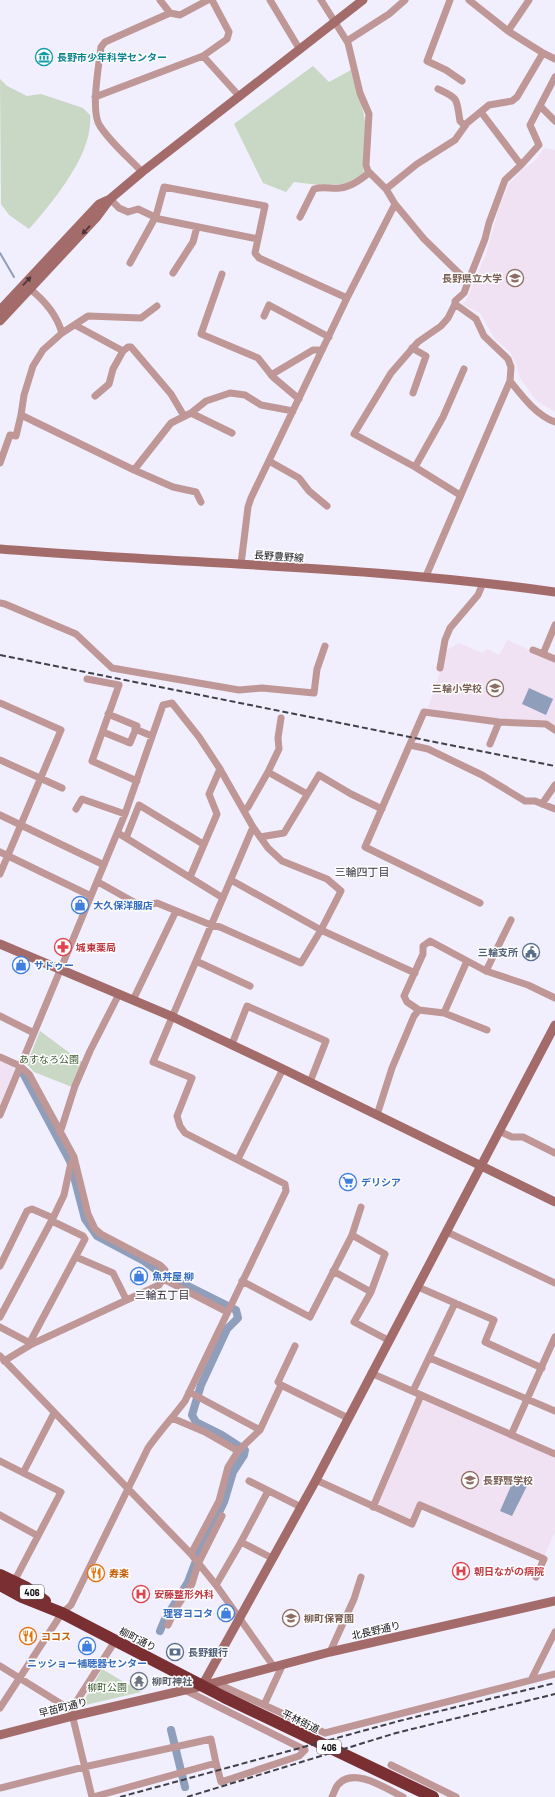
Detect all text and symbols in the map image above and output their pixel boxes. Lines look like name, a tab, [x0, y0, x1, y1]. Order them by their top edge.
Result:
museum icon: 長野市少年科学センター	[34, 47, 54, 67]
place label: 長野市少年科学センター	[57, 51, 167, 63]
one-way arrow	[82, 225, 91, 234]
school or university icon: 長野県立大学	[505, 268, 525, 288]
place label: 長野県立大学	[442, 272, 502, 284]
one-way arrow	[22, 276, 31, 286]
street label: 長野豊野線	[254, 548, 304, 564]
school or university icon: 三輪小学校	[485, 678, 505, 698]
place label: 三輪小学校	[432, 682, 482, 694]
district label: 三輪四丁目	[335, 865, 390, 878]
shop icon: 大久保洋服店	[70, 895, 90, 915]
place label: 大久保洋服店	[93, 899, 153, 911]
pharmacy icon: 城東薬局	[53, 937, 73, 957]
place label: 城東薬局	[76, 941, 116, 953]
public building icon: 三輪支所	[521, 942, 541, 962]
place label: 三輪支所	[478, 946, 518, 958]
shop icon: サドゥー	[11, 955, 31, 975]
place label: サドゥー	[34, 959, 74, 971]
park label: あすなろ公園	[19, 1053, 79, 1065]
supermarket icon: デリシア	[338, 1172, 358, 1192]
place label: デリシア	[361, 1176, 401, 1188]
shop icon: 魚丼屋 柳	[129, 1266, 149, 1286]
place label: 魚丼屋 柳	[152, 1270, 194, 1282]
district label: 三輪五丁目	[135, 1288, 190, 1301]
school or university icon: 長野聾学校	[460, 1470, 480, 1490]
place label: 長野聾学校	[483, 1474, 533, 1486]
hospital icon: 朝日ながの病院	[451, 1561, 471, 1581]
restaurant icon: 寿楽	[86, 1563, 106, 1583]
place label: 朝日ながの病院	[474, 1565, 544, 1577]
place label: 寿楽	[109, 1567, 129, 1579]
hospital icon: 安藤整形外科	[131, 1584, 151, 1604]
road number: 406	[20, 1585, 44, 1599]
place label: 安藤整形外科	[154, 1588, 214, 1600]
shop icon: 理容ヨコタ	[216, 1603, 236, 1623]
place label: 理容ヨコタ	[163, 1607, 213, 1619]
school or university icon: 柳町保育園	[281, 1608, 301, 1628]
place label: 柳町保育園	[303, 1612, 354, 1624]
street label: 北長野通り	[350, 1619, 402, 1641]
street label: 柳町通り	[117, 1625, 159, 1653]
restaurant icon: ココス	[18, 1626, 38, 1646]
place label: ココス	[41, 1630, 71, 1642]
shop icon: ニッショー補聴器センター	[77, 1636, 97, 1656]
bank icon: 長野銀行	[165, 1642, 185, 1662]
place label: 長野銀行	[188, 1646, 228, 1658]
place label: ニッショー補聴器センター	[27, 1657, 147, 1669]
temple icon: 柳町神社	[129, 1671, 149, 1691]
place label: 柳町神社	[151, 1675, 193, 1687]
park label: 柳町公園	[87, 1681, 127, 1693]
street label: 早苗町通り	[37, 1695, 89, 1719]
street label: 平林街道	[280, 1707, 322, 1735]
road number: 406	[317, 1740, 341, 1754]

